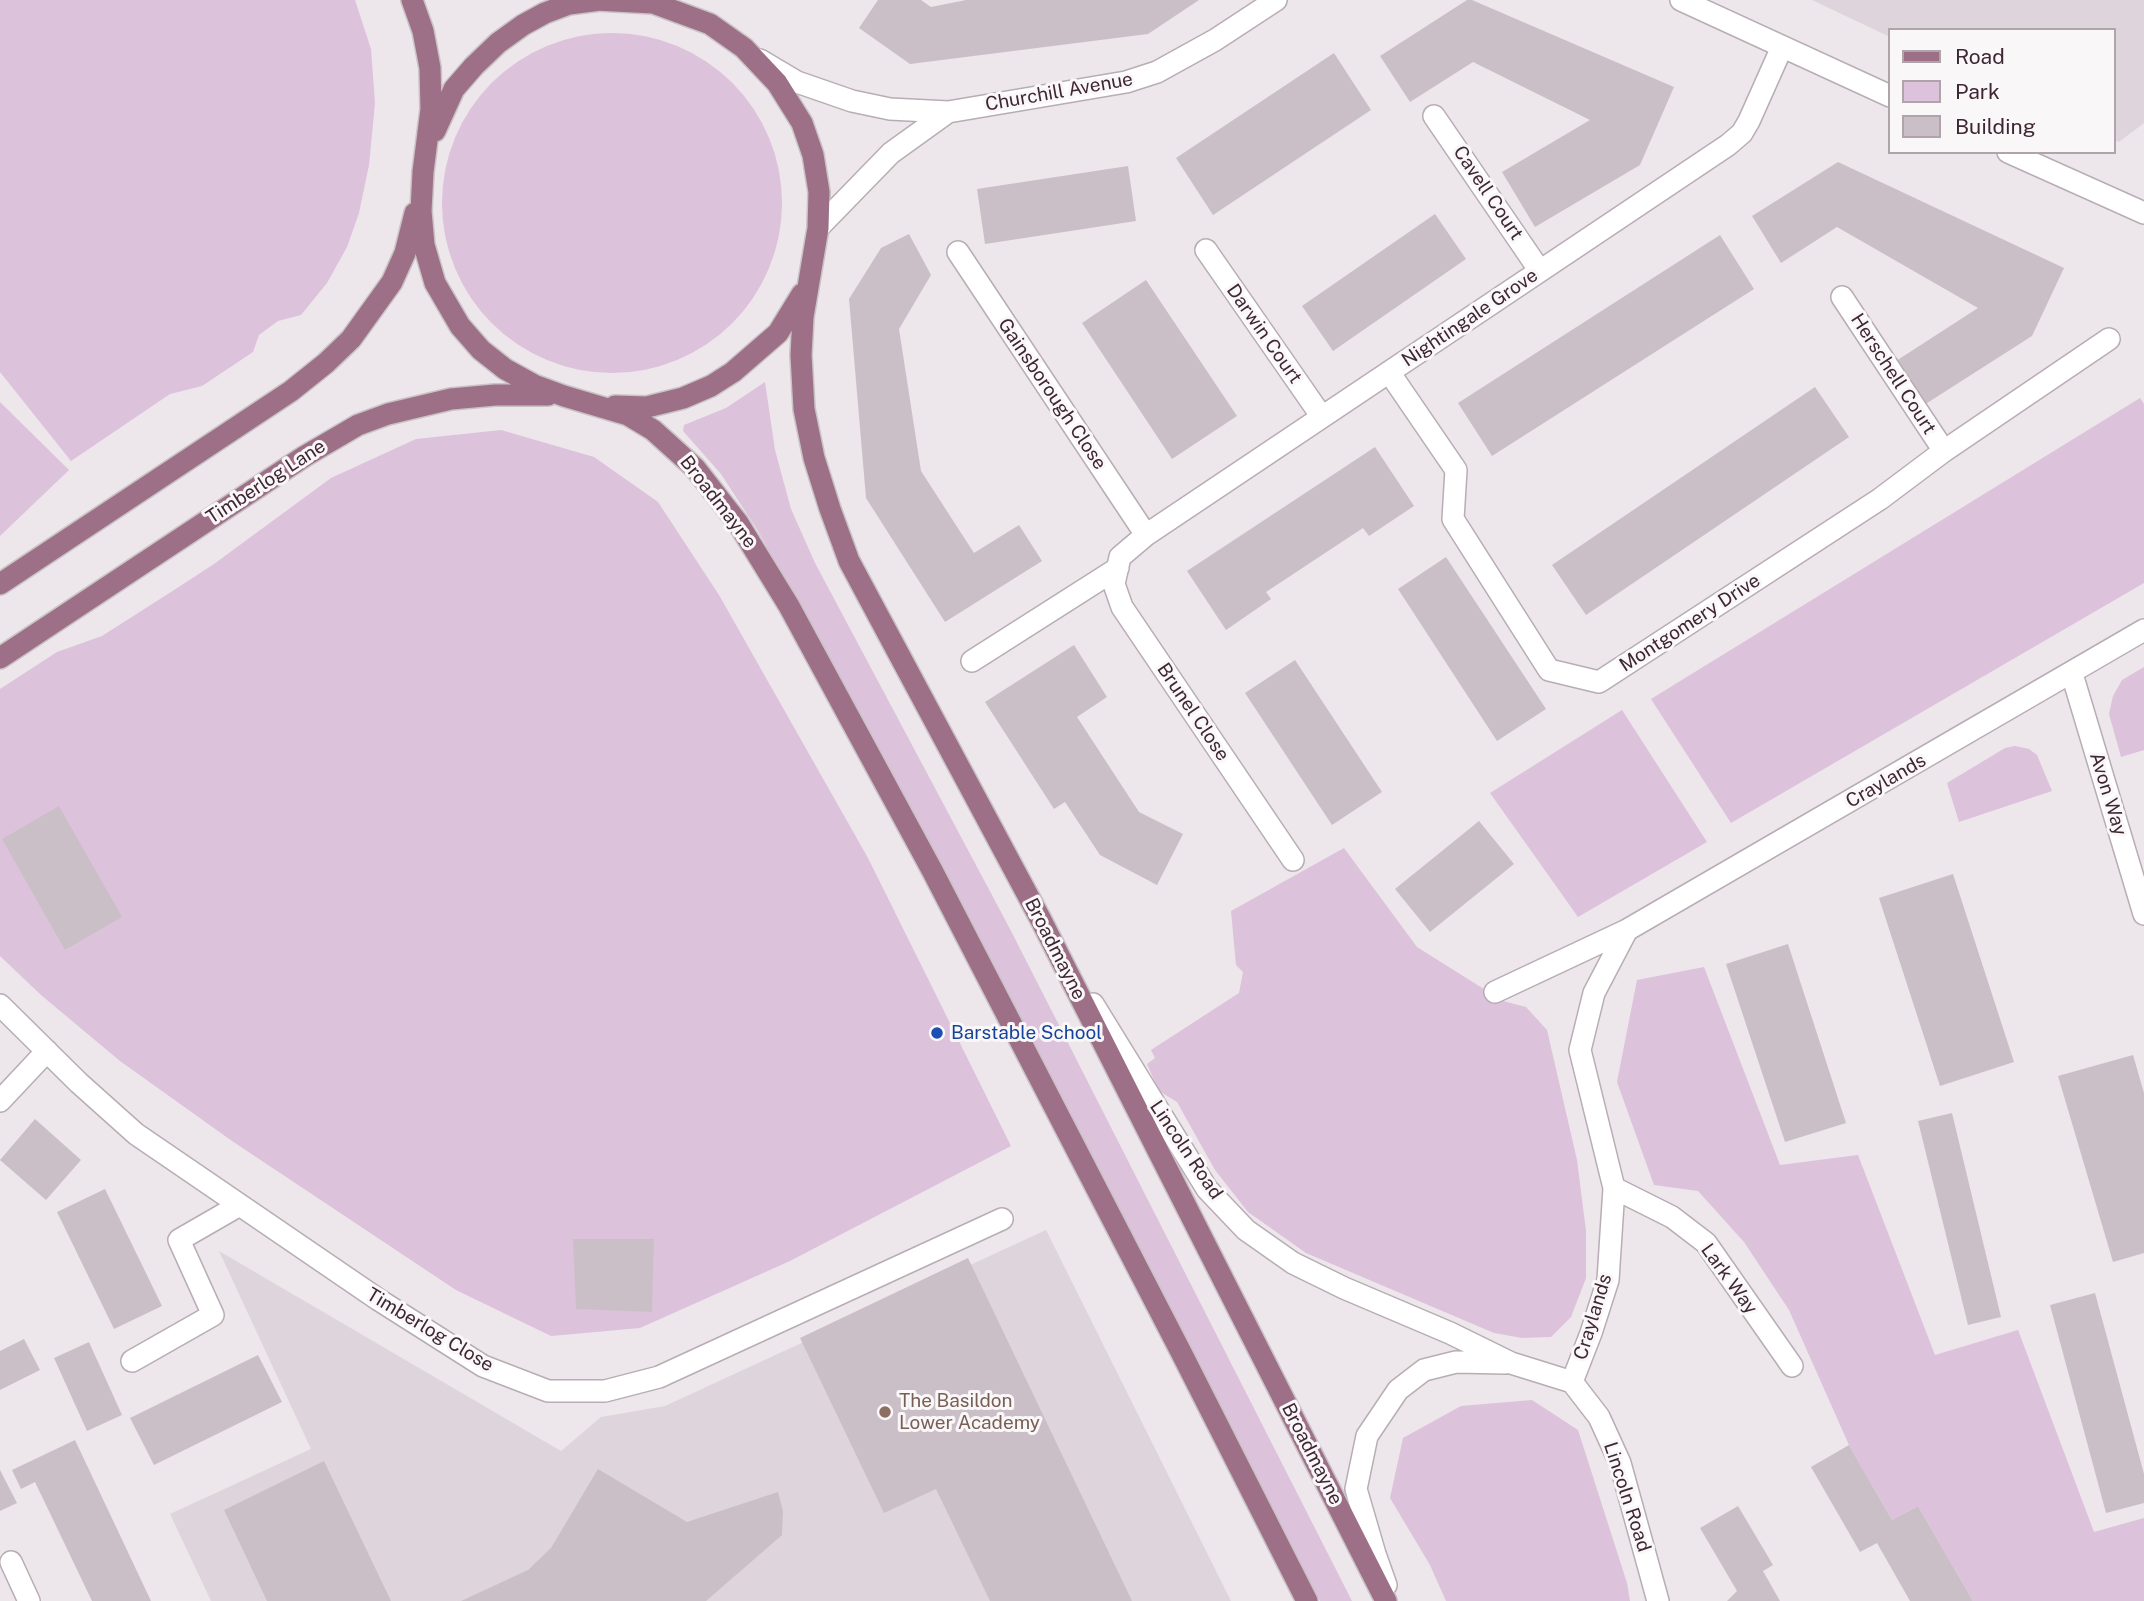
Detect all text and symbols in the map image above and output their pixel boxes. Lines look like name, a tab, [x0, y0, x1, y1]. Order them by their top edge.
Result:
legend	[1888, 28, 2116, 154]
text: Road	[1955, 44, 2005, 69]
street label: Churchill Avenue	[983, 68, 1135, 116]
text: Park	[1955, 79, 2000, 104]
text: Building	[1955, 114, 2036, 139]
street label: Cavell Court	[1448, 142, 1528, 244]
street label: Nightingale Grove	[1398, 264, 1542, 372]
street label: Darwin Court	[1221, 280, 1307, 388]
street label: Herschell Court	[1845, 309, 1941, 439]
street label: Gainsborough Close	[993, 314, 1111, 474]
street label: Timberlog Lane	[202, 435, 330, 529]
street label: Broadmayne	[675, 451, 761, 553]
street label: Montgomery Drive	[1615, 569, 1765, 677]
street label: Brunel Close	[1152, 659, 1234, 765]
street label: Craylands	[1842, 749, 1930, 813]
street label: Avon Way	[2085, 750, 2131, 838]
street label: Broadmayne	[1020, 894, 1090, 1004]
place label: Barstable School	[951, 1022, 1102, 1044]
marker: Barstable School	[929, 1025, 945, 1041]
street label: Lincoln Road	[1145, 1096, 1227, 1204]
street label: Lark Way	[1696, 1239, 1762, 1319]
street label: Craylands	[1569, 1271, 1617, 1363]
street label: Timberlog Close	[362, 1283, 498, 1377]
place label: The Basildon Lower Academy	[899, 1390, 1040, 1434]
street label: Broadmayne	[1277, 1399, 1347, 1509]
marker: The Basildon Lower Academy	[877, 1404, 893, 1420]
street label: Lincoln Road	[1599, 1439, 1655, 1555]

